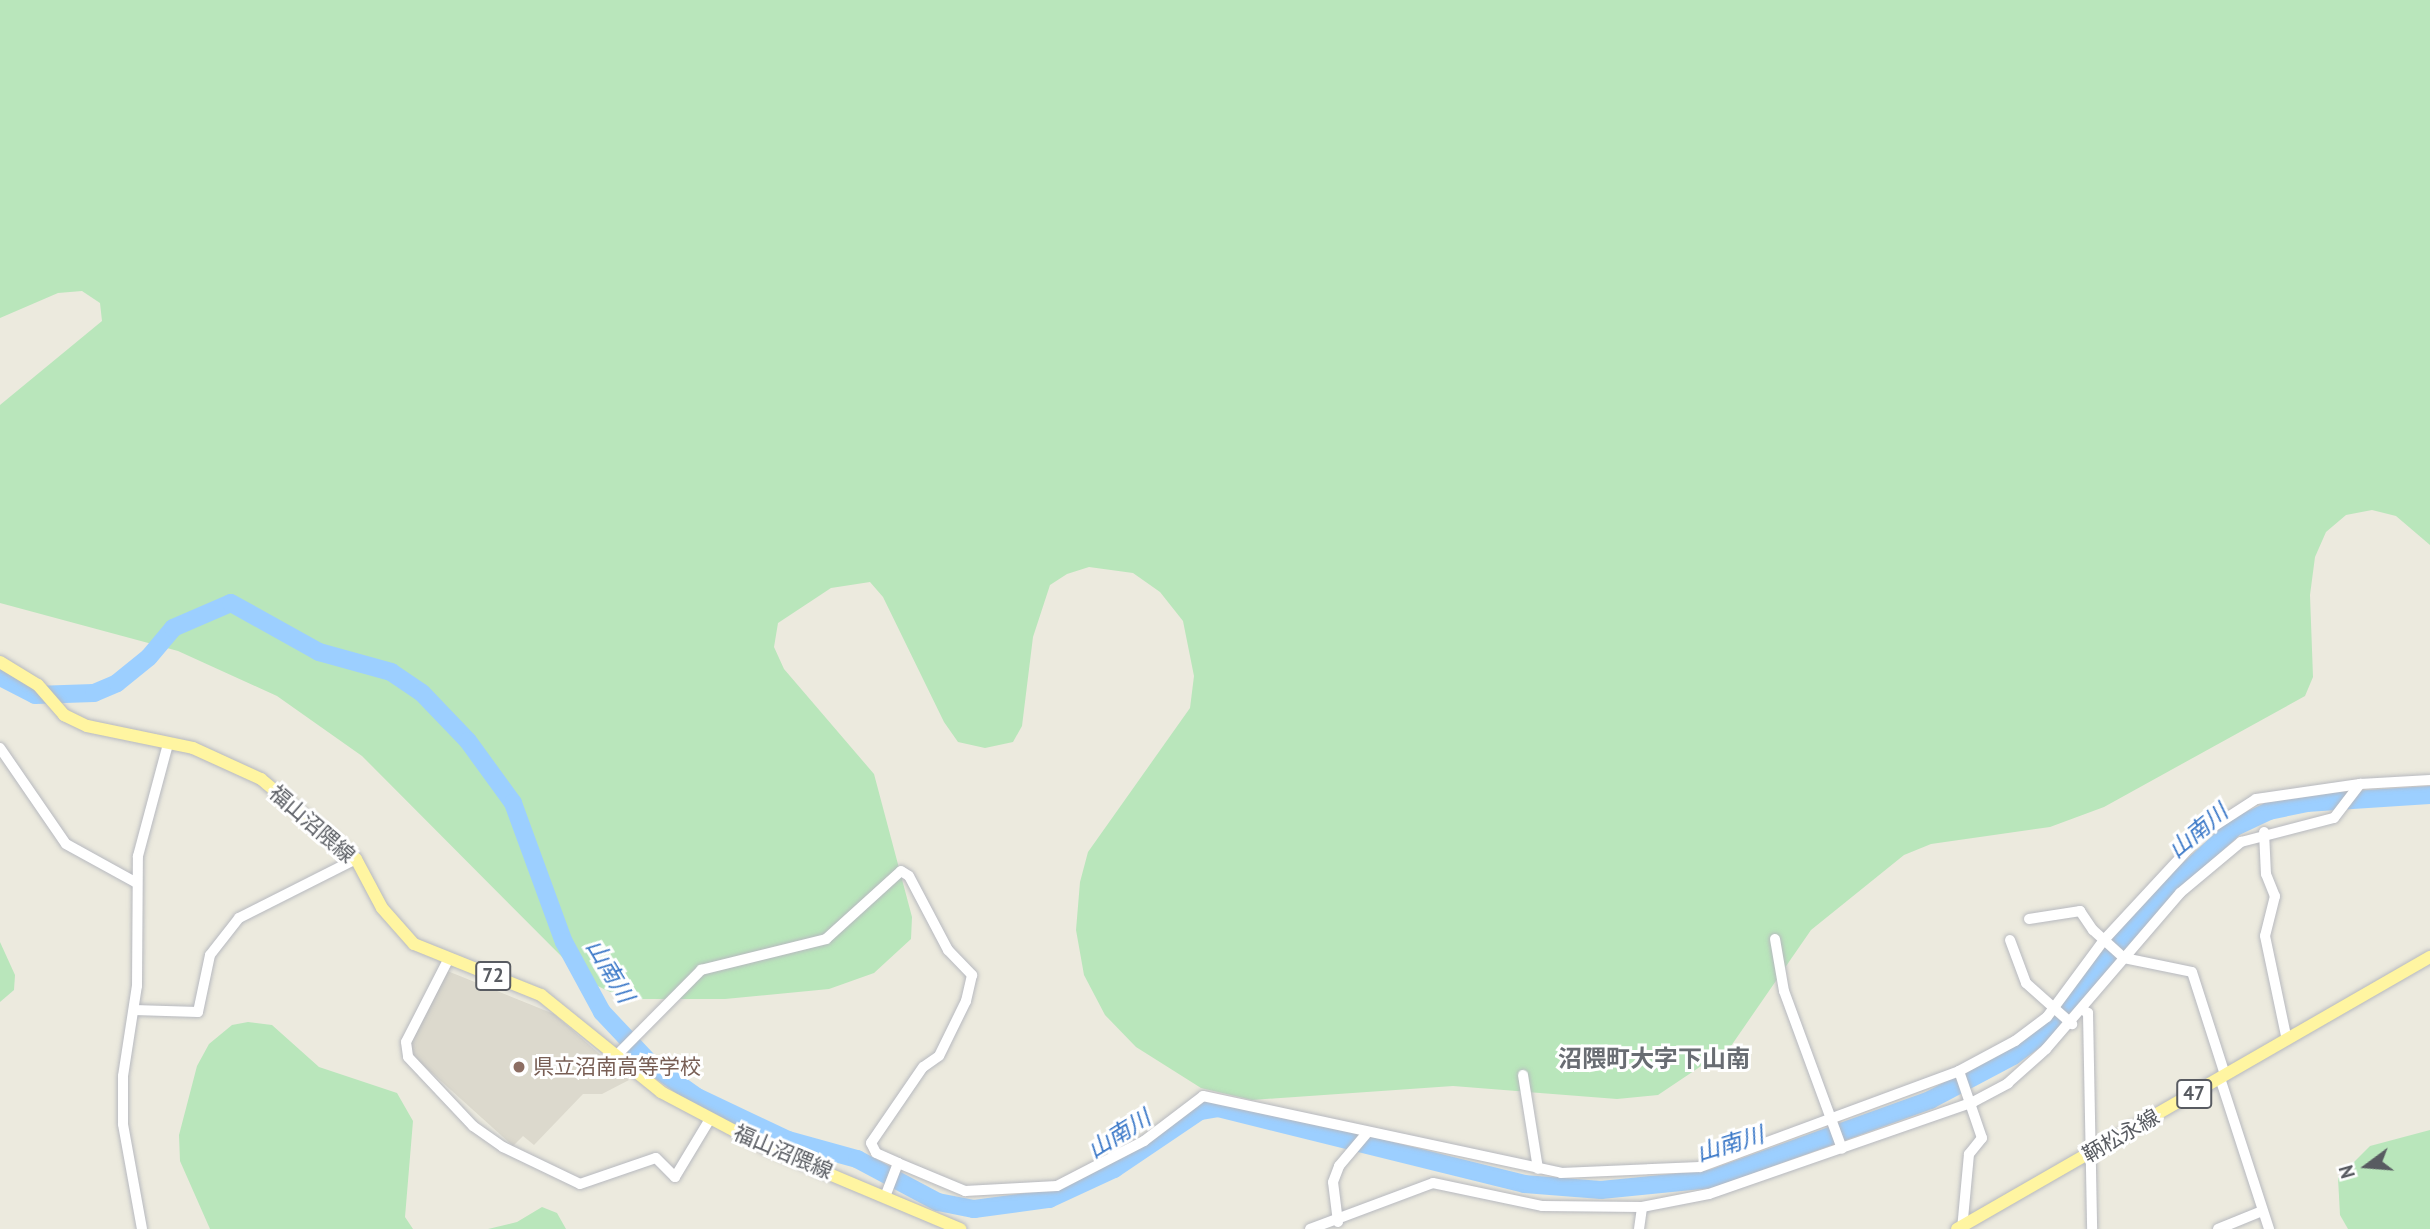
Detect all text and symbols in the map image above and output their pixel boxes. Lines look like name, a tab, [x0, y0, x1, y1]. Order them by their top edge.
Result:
street label: 福山沼隈線	[264, 780, 360, 868]
water label: 山南川	[2163, 798, 2233, 864]
water label: 山南川	[580, 934, 640, 1008]
road number: 72	[474, 960, 512, 992]
district label: 沼隈町大字下山南	[1558, 1045, 1750, 1073]
place label: 県立沼南高等学校	[533, 1054, 701, 1080]
marker: 県立沼南高等学校	[511, 1059, 527, 1075]
road number: 47	[2175, 1078, 2213, 1110]
water label: 山南川	[1082, 1104, 1156, 1164]
street label: 鞆松永線	[2078, 1104, 2164, 1168]
street label: 福山沼隈線	[730, 1120, 836, 1184]
water label: 山南川	[1693, 1121, 1767, 1167]
north arrow	[2332, 1131, 2402, 1201]
text: N	[2334, 1162, 2360, 1181]

